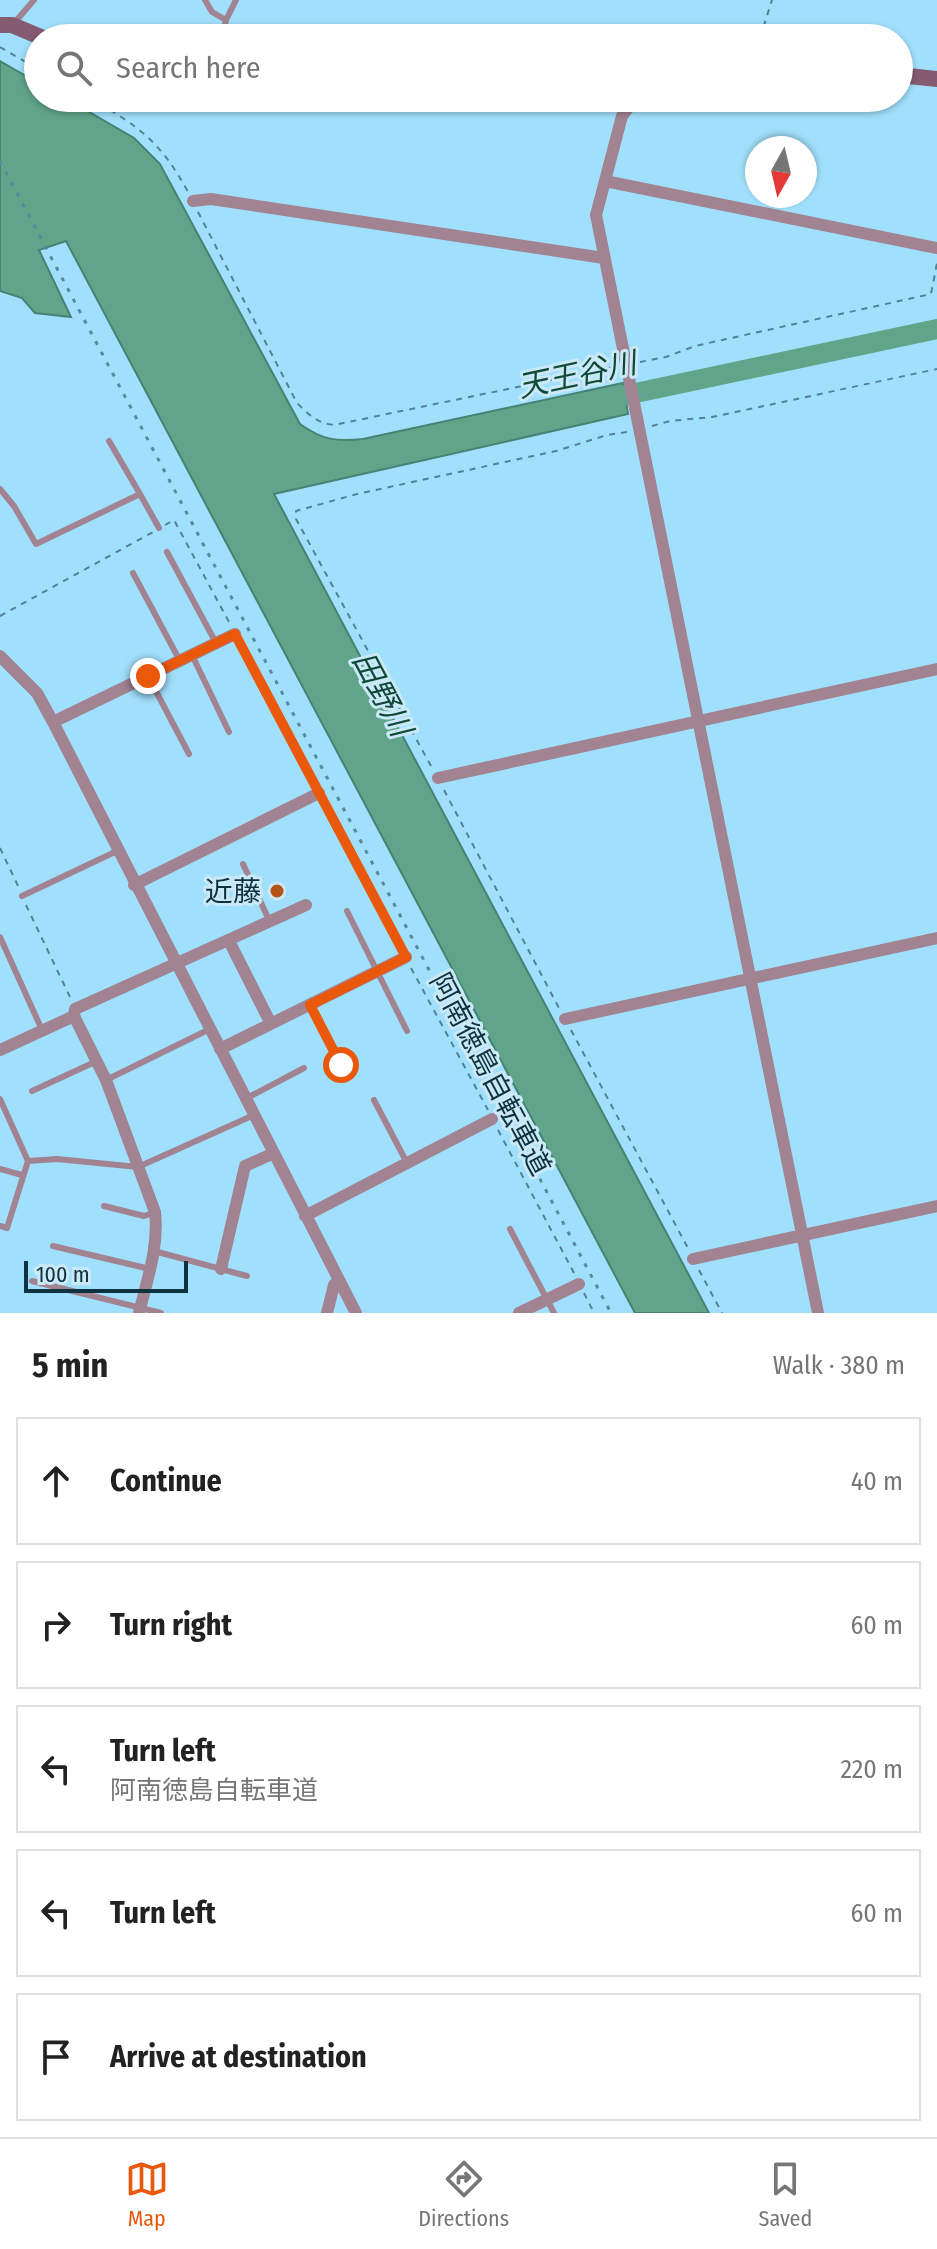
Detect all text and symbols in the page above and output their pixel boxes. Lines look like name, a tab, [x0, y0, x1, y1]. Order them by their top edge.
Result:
search box	[24, 24, 913, 112]
icon: search	[52, 46, 96, 90]
text: Search here	[116, 50, 261, 86]
north arrow	[745, 136, 817, 208]
water label: 天王谷川	[515, 344, 642, 405]
water label: 田野川	[345, 646, 420, 745]
route end	[130, 658, 166, 694]
place label: 近藤	[205, 875, 261, 908]
marker: 近藤	[268, 882, 286, 900]
street label: 阿南徳島自転車道	[423, 968, 558, 1181]
route start	[323, 1047, 359, 1083]
scale bar	[24, 1257, 188, 1293]
text: 100 m	[36, 1261, 90, 1288]
text: 5 min	[32, 1345, 108, 1386]
text: Walk · 380 m	[773, 1350, 905, 1381]
icon: ahead	[34, 1459, 78, 1503]
text: Continue	[110, 1463, 222, 1499]
text: 40 m	[851, 1466, 903, 1497]
icon: right	[34, 1603, 78, 1647]
text: Turn right	[110, 1607, 232, 1643]
text: 60 m	[850, 1610, 903, 1641]
text: Turn left	[110, 1733, 216, 1769]
icon: left	[34, 1747, 78, 1791]
text: 220 m	[840, 1754, 903, 1785]
text: 阿南徳島自転車道	[110, 1775, 318, 1806]
icon: left	[34, 1891, 78, 1935]
text: Turn left	[110, 1895, 216, 1931]
text: 60 m	[850, 1898, 903, 1929]
icon: arrive	[34, 2035, 78, 2079]
text: Arrive at destination	[110, 2039, 367, 2075]
tab: Map	[125, 2157, 169, 2232]
tab: Directions	[418, 2157, 509, 2232]
tab: Saved	[759, 2157, 812, 2232]

